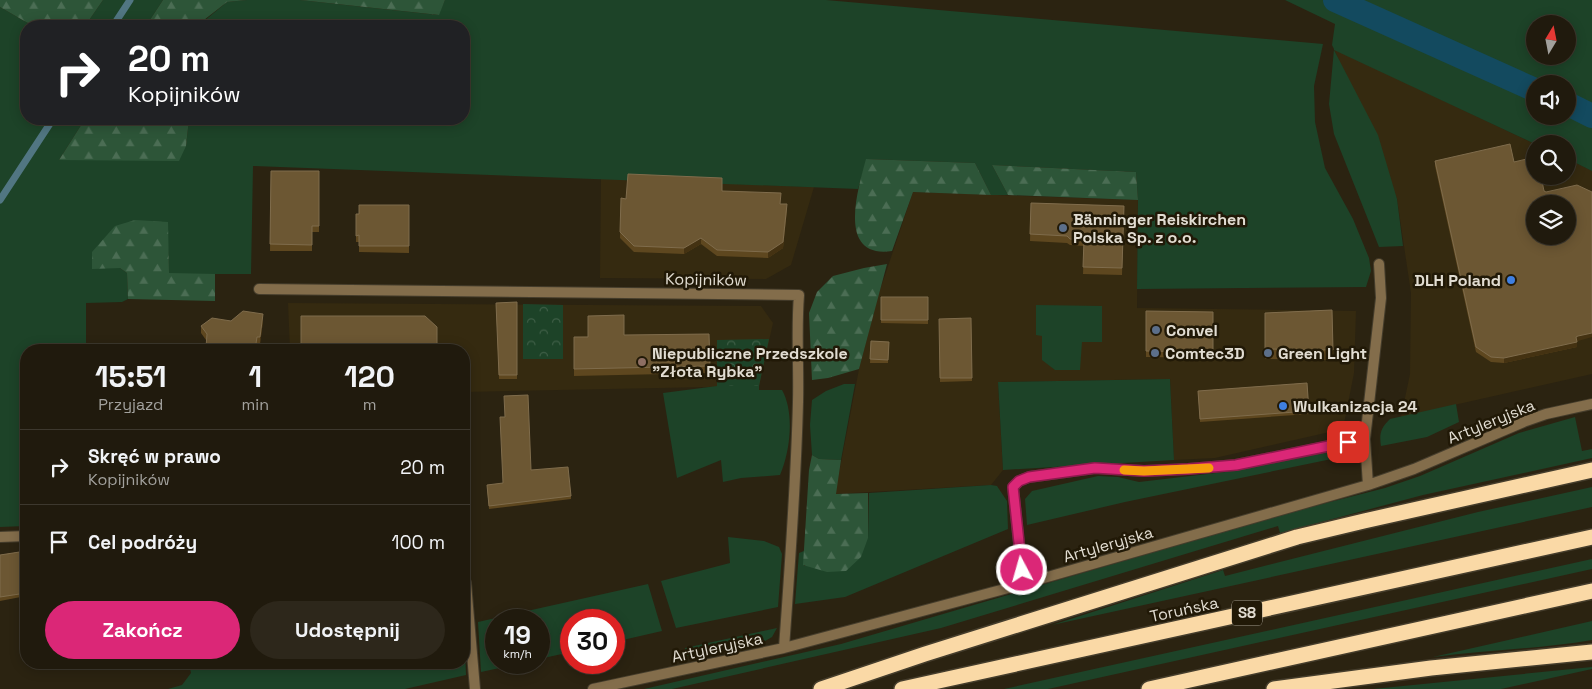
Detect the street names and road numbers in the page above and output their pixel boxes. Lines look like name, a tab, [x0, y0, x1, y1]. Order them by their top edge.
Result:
street label: Kopijników	[665, 268, 747, 291]
street label: Artyleryjska	[1444, 394, 1538, 449]
street label: Artyleryjska	[1061, 522, 1155, 567]
street label: Toruńska	[1148, 592, 1220, 627]
road number: S8	[1232, 600, 1262, 626]
street label: Artyleryjska	[670, 628, 765, 667]

